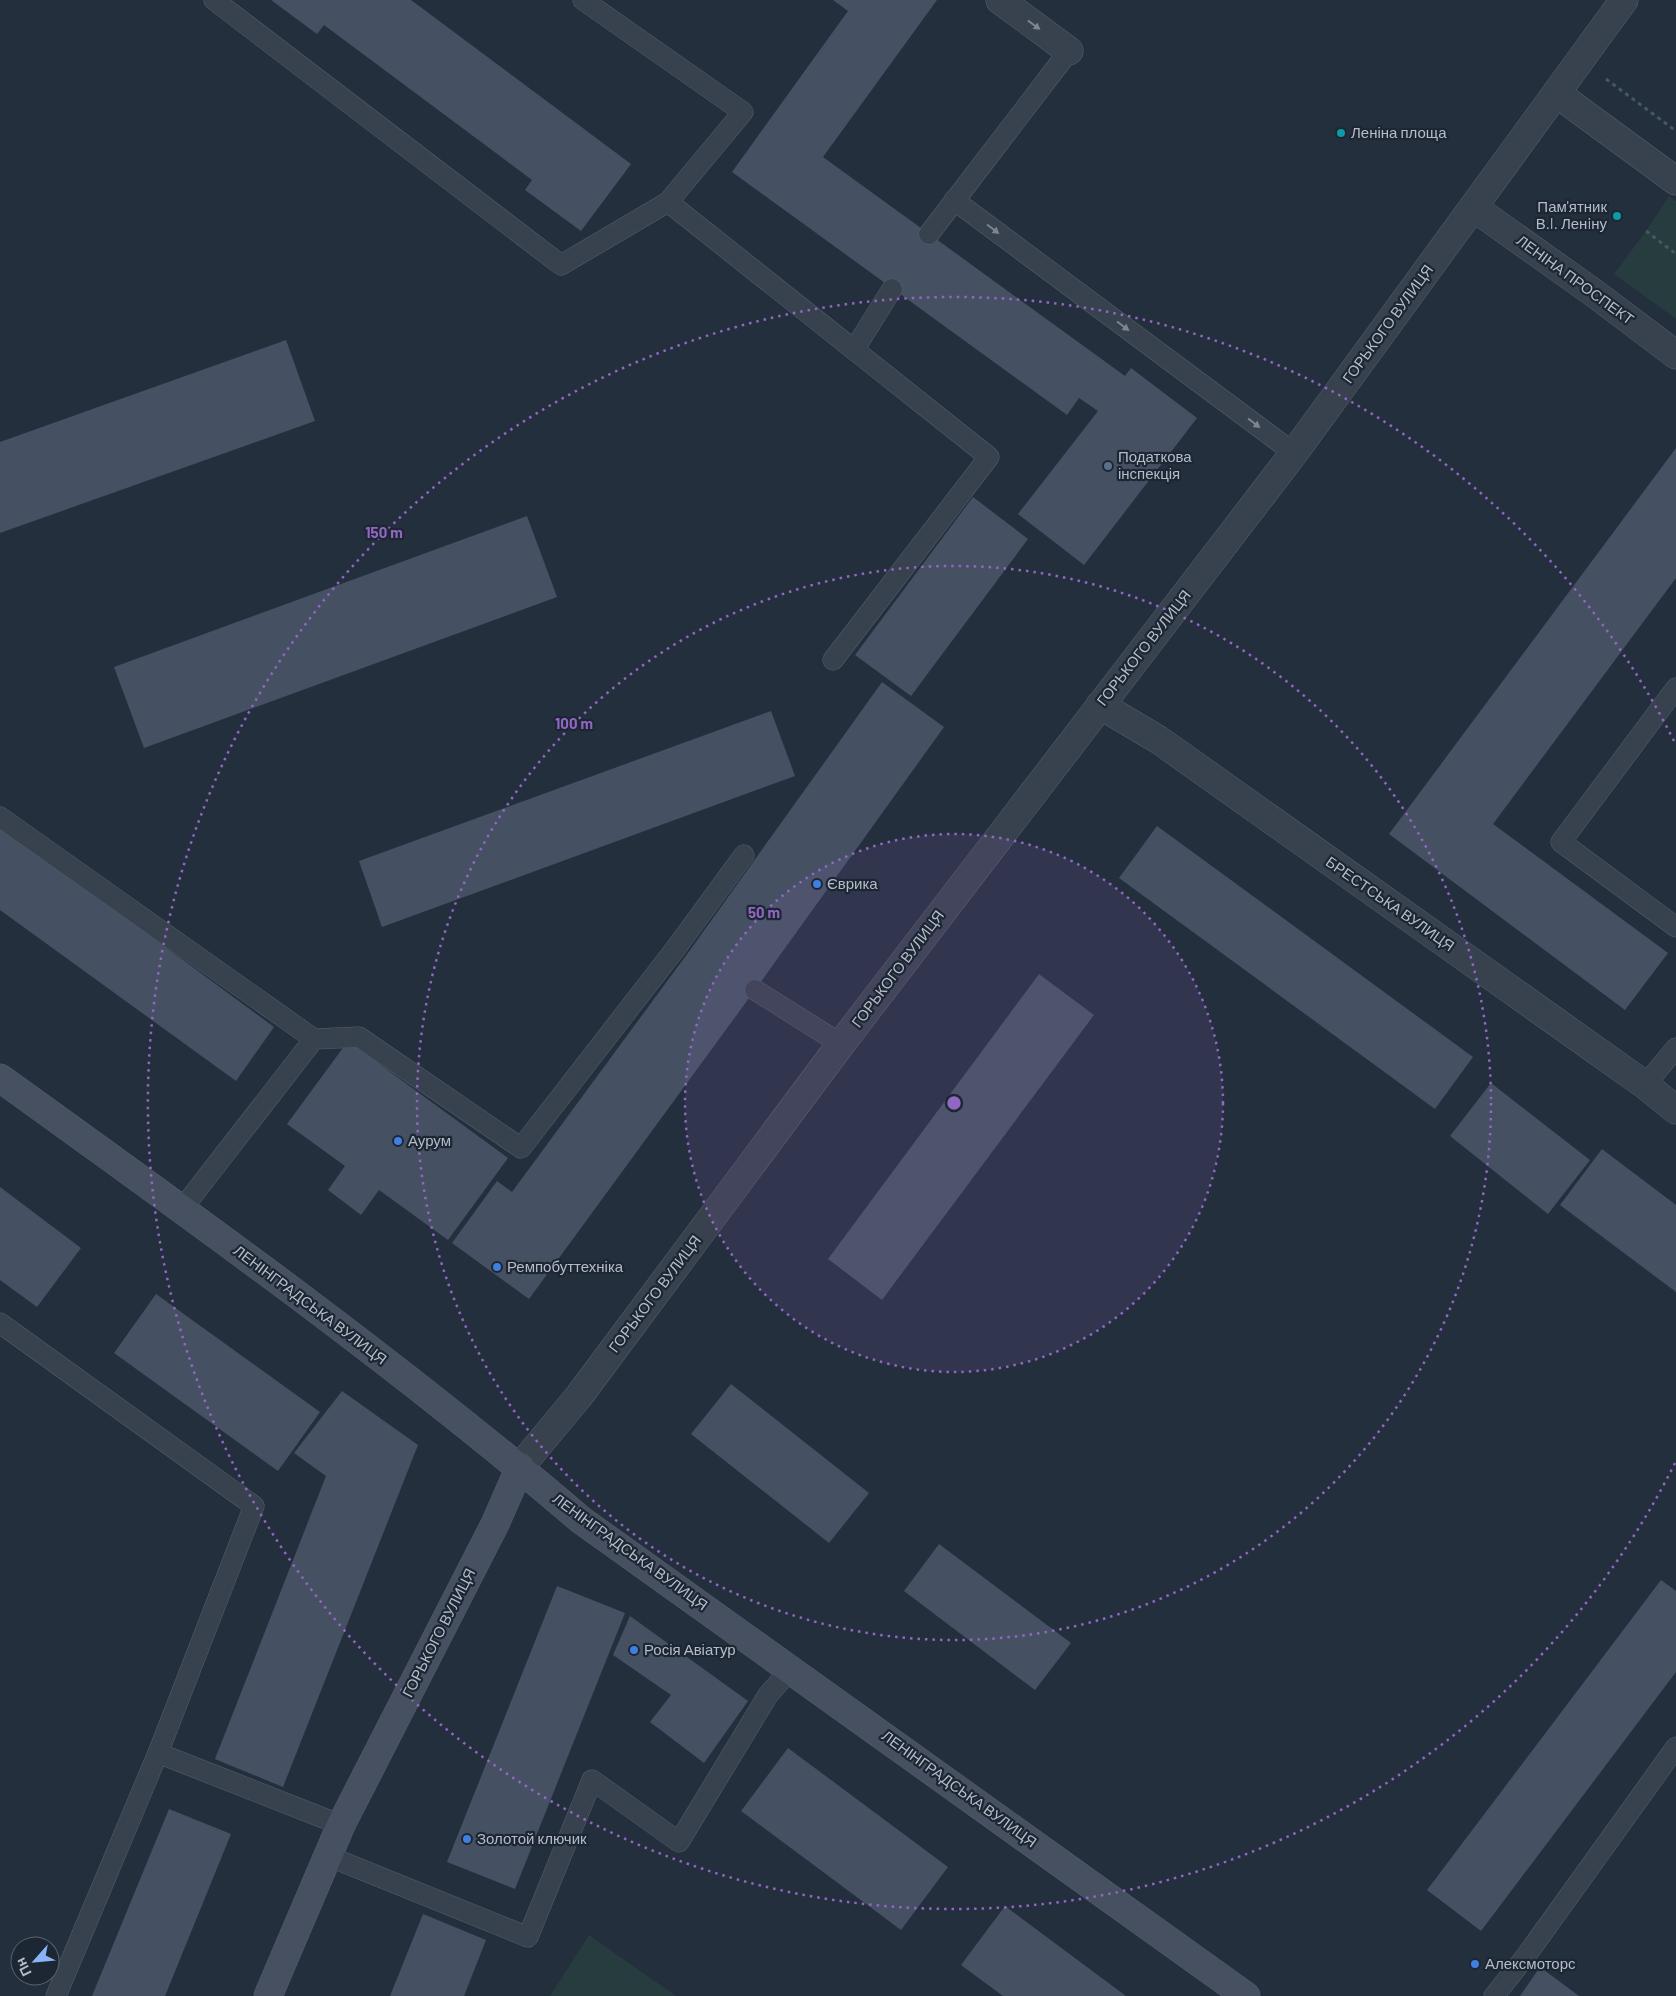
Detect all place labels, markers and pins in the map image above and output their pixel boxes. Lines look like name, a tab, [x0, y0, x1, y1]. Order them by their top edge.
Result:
place label: Леніна площа	[1351, 123, 1447, 141]
marker: Леніна площа	[1335, 127, 1347, 139]
place label: Пам'ятник В.I. Ленiну	[1536, 197, 1607, 232]
marker: Пам'ятник В.I. Ленiну	[1611, 210, 1623, 222]
place label: Податкова інспекція	[1118, 447, 1192, 482]
marker: Податкова інспекція	[1102, 460, 1114, 472]
place label: Єврика	[827, 874, 878, 892]
marker: Єврика	[811, 878, 823, 890]
centre of rings	[945, 1094, 963, 1112]
place label: Аурум	[408, 1131, 451, 1149]
marker: Аурум	[392, 1135, 404, 1147]
place label: Ремпобуттехніка	[507, 1257, 624, 1275]
marker: Ремпобуттехніка	[491, 1261, 503, 1273]
place label: Росія Авіатур	[644, 1640, 736, 1658]
marker: Росія Авіатур	[628, 1644, 640, 1656]
place label: Золотой ключик	[477, 1829, 587, 1847]
marker: Золотой ключик	[461, 1833, 473, 1845]
place label: Алексмоторс	[1485, 1954, 1576, 1972]
marker: Алексмоторс	[1469, 1958, 1481, 1970]

